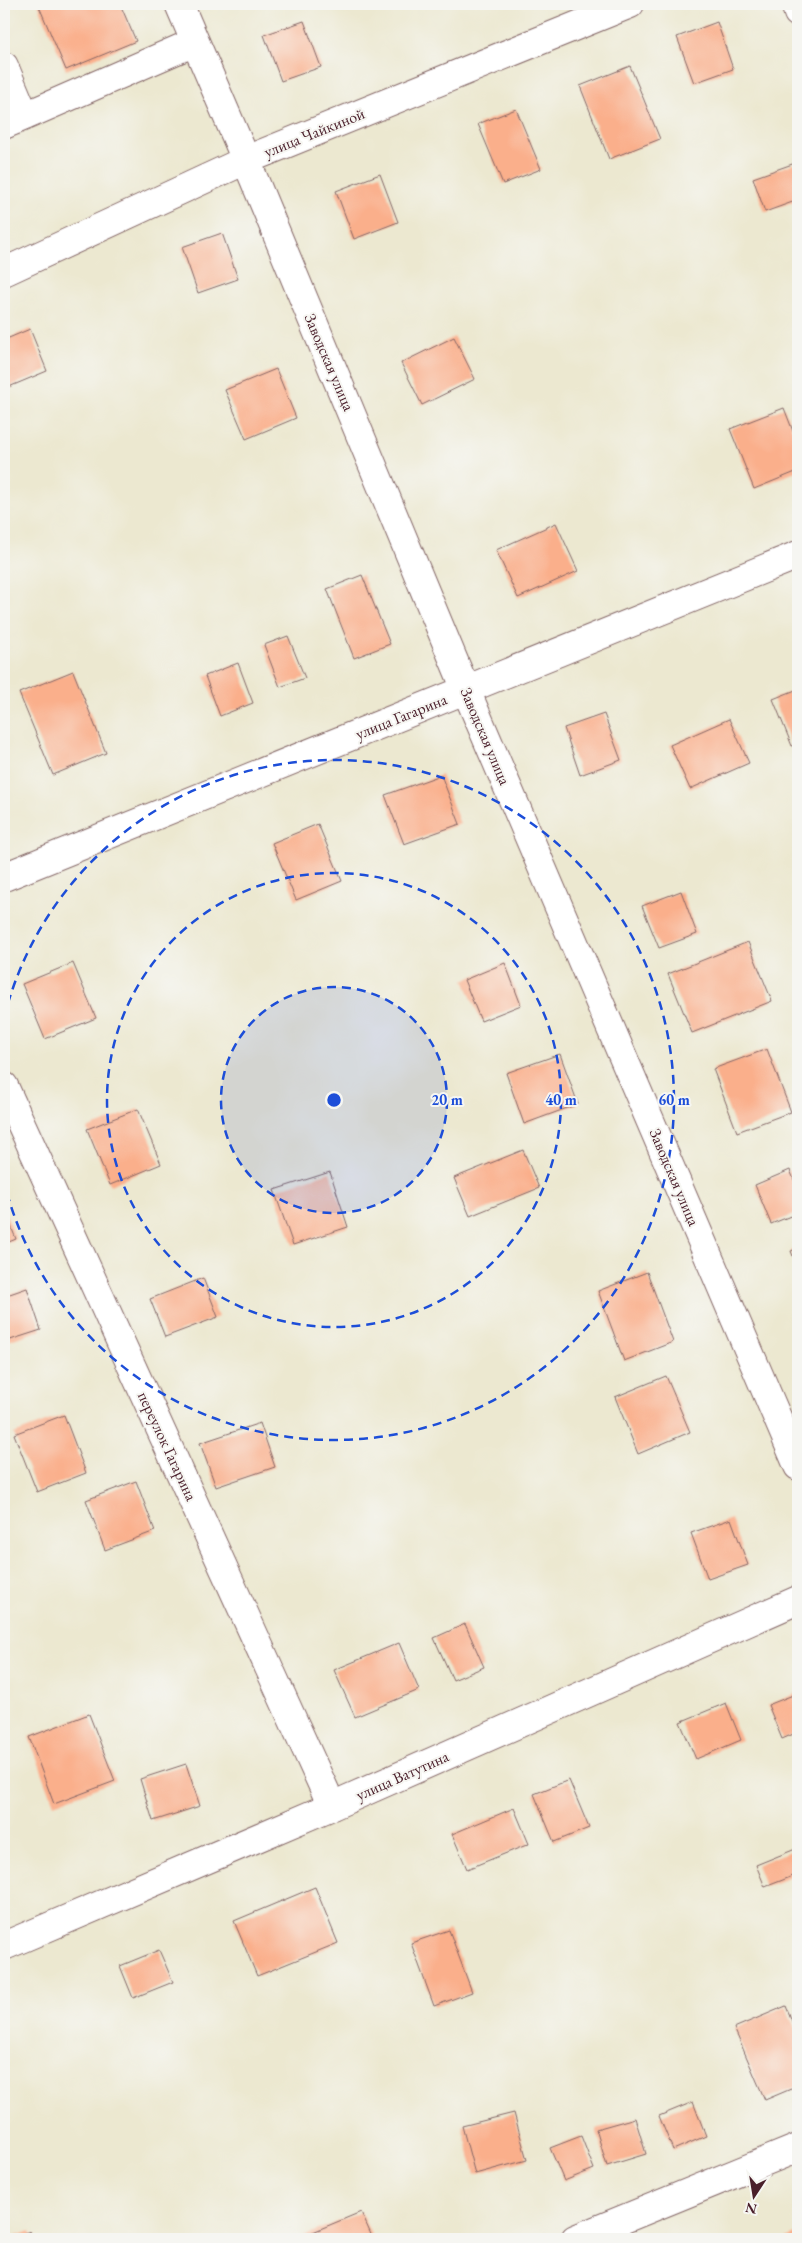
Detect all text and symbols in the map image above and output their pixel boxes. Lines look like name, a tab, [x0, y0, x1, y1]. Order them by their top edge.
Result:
street label: улица Чайкиной	[261, 102, 368, 162]
street label: Заводская улица	[300, 310, 360, 415]
street label: Заводская улица	[456, 684, 516, 789]
street label: улица Гагарина	[352, 688, 451, 744]
text: 20 m	[431, 1090, 463, 1109]
text: 40 m	[545, 1090, 577, 1109]
text: 60 m	[658, 1090, 690, 1109]
centre of rings	[325, 1091, 343, 1109]
street label: Заводская улица	[645, 1125, 705, 1230]
street label: переулок Гагарина	[133, 1388, 202, 1505]
street label: улица Ватутина	[352, 1745, 453, 1805]
north arrow	[730, 2170, 780, 2220]
text: N	[743, 2199, 759, 2219]

